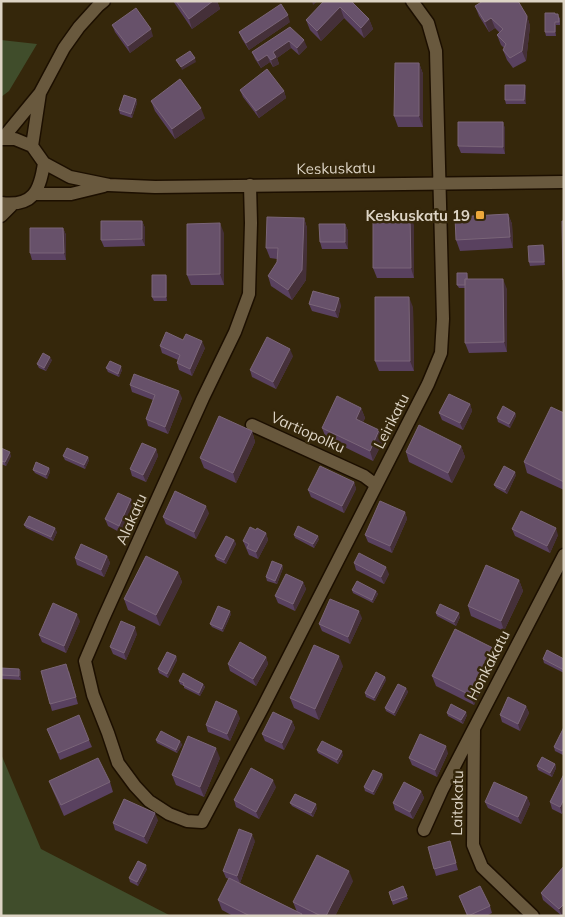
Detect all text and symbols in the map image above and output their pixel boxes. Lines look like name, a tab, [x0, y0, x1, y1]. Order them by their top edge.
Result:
street label: Keskuskatu	[296, 158, 376, 178]
place label: Keskuskatu 19	[365, 206, 470, 225]
marker: Keskuskatu 19	[474, 209, 486, 221]
street label: Leirikatu	[369, 390, 413, 452]
street label: Vartiopolku	[268, 407, 348, 457]
street label: Alakatu	[111, 490, 151, 548]
street label: Honkakatu	[462, 627, 514, 703]
street label: Laitakatu	[447, 770, 467, 836]

